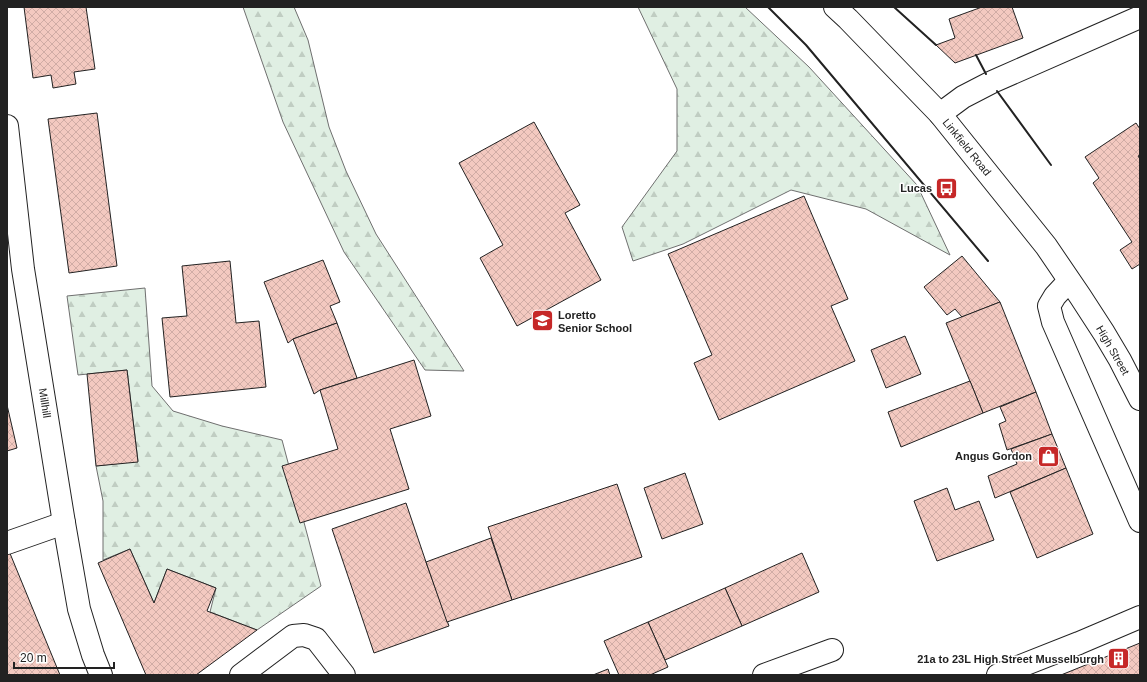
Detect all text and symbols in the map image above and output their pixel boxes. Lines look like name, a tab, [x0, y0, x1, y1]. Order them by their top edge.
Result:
street label: Linkfield Road	[940, 116, 994, 178]
bus stop icon: Lucas	[934, 175, 960, 201]
place label: Lucas	[900, 182, 932, 194]
school or university icon: Loretto Senior School	[530, 308, 556, 334]
place label: Loretto Senior School	[558, 309, 632, 334]
street label: High Street	[1094, 323, 1132, 377]
street label: Millhill	[37, 387, 53, 419]
shop icon: Angus Gordon	[1035, 443, 1061, 469]
place label: Angus Gordon	[955, 450, 1032, 462]
scale bar	[14, 644, 114, 670]
building icon: 21a to 23L High Street Musselburgh	[1106, 646, 1132, 672]
text: 20 m	[20, 651, 47, 665]
place label: 21a to 23L High Street Musselburgh	[917, 653, 1104, 665]

